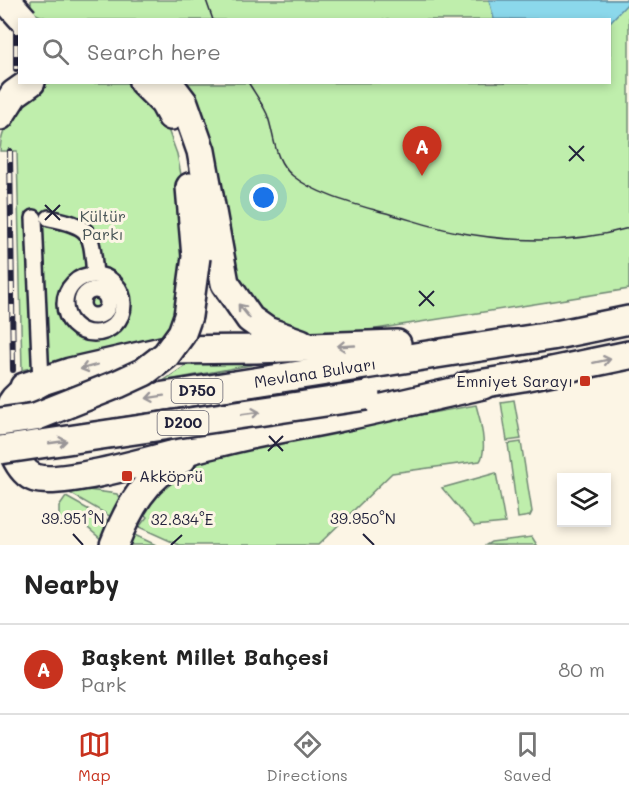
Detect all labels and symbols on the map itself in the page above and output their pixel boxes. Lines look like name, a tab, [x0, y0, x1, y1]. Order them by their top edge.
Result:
pin: A	[402, 126, 442, 176]
your location	[249, 183, 278, 212]
park label: Kültür Parkı	[80, 205, 126, 244]
one-way arrow	[238, 303, 251, 319]
one-way arrow	[337, 341, 357, 352]
street label: Mevlana Bulvarı	[252, 352, 377, 392]
one-way arrow	[592, 354, 611, 366]
one-way arrow	[79, 362, 98, 373]
place label: Emniyet Sarayı	[457, 370, 573, 391]
marker: Emniyet Sarayı	[578, 374, 592, 388]
road number: D750	[172, 379, 222, 403]
one-way arrow	[146, 392, 166, 403]
one-way arrow	[240, 408, 260, 419]
road number: D200	[158, 411, 208, 435]
one-way arrow	[47, 436, 67, 447]
place label: Akköprü	[139, 465, 203, 486]
marker: Akköprü	[120, 469, 134, 483]
text: 39.951°N	[41, 508, 105, 528]
text: 39.950°N	[330, 508, 396, 528]
text: 32.834°E	[151, 509, 214, 529]

